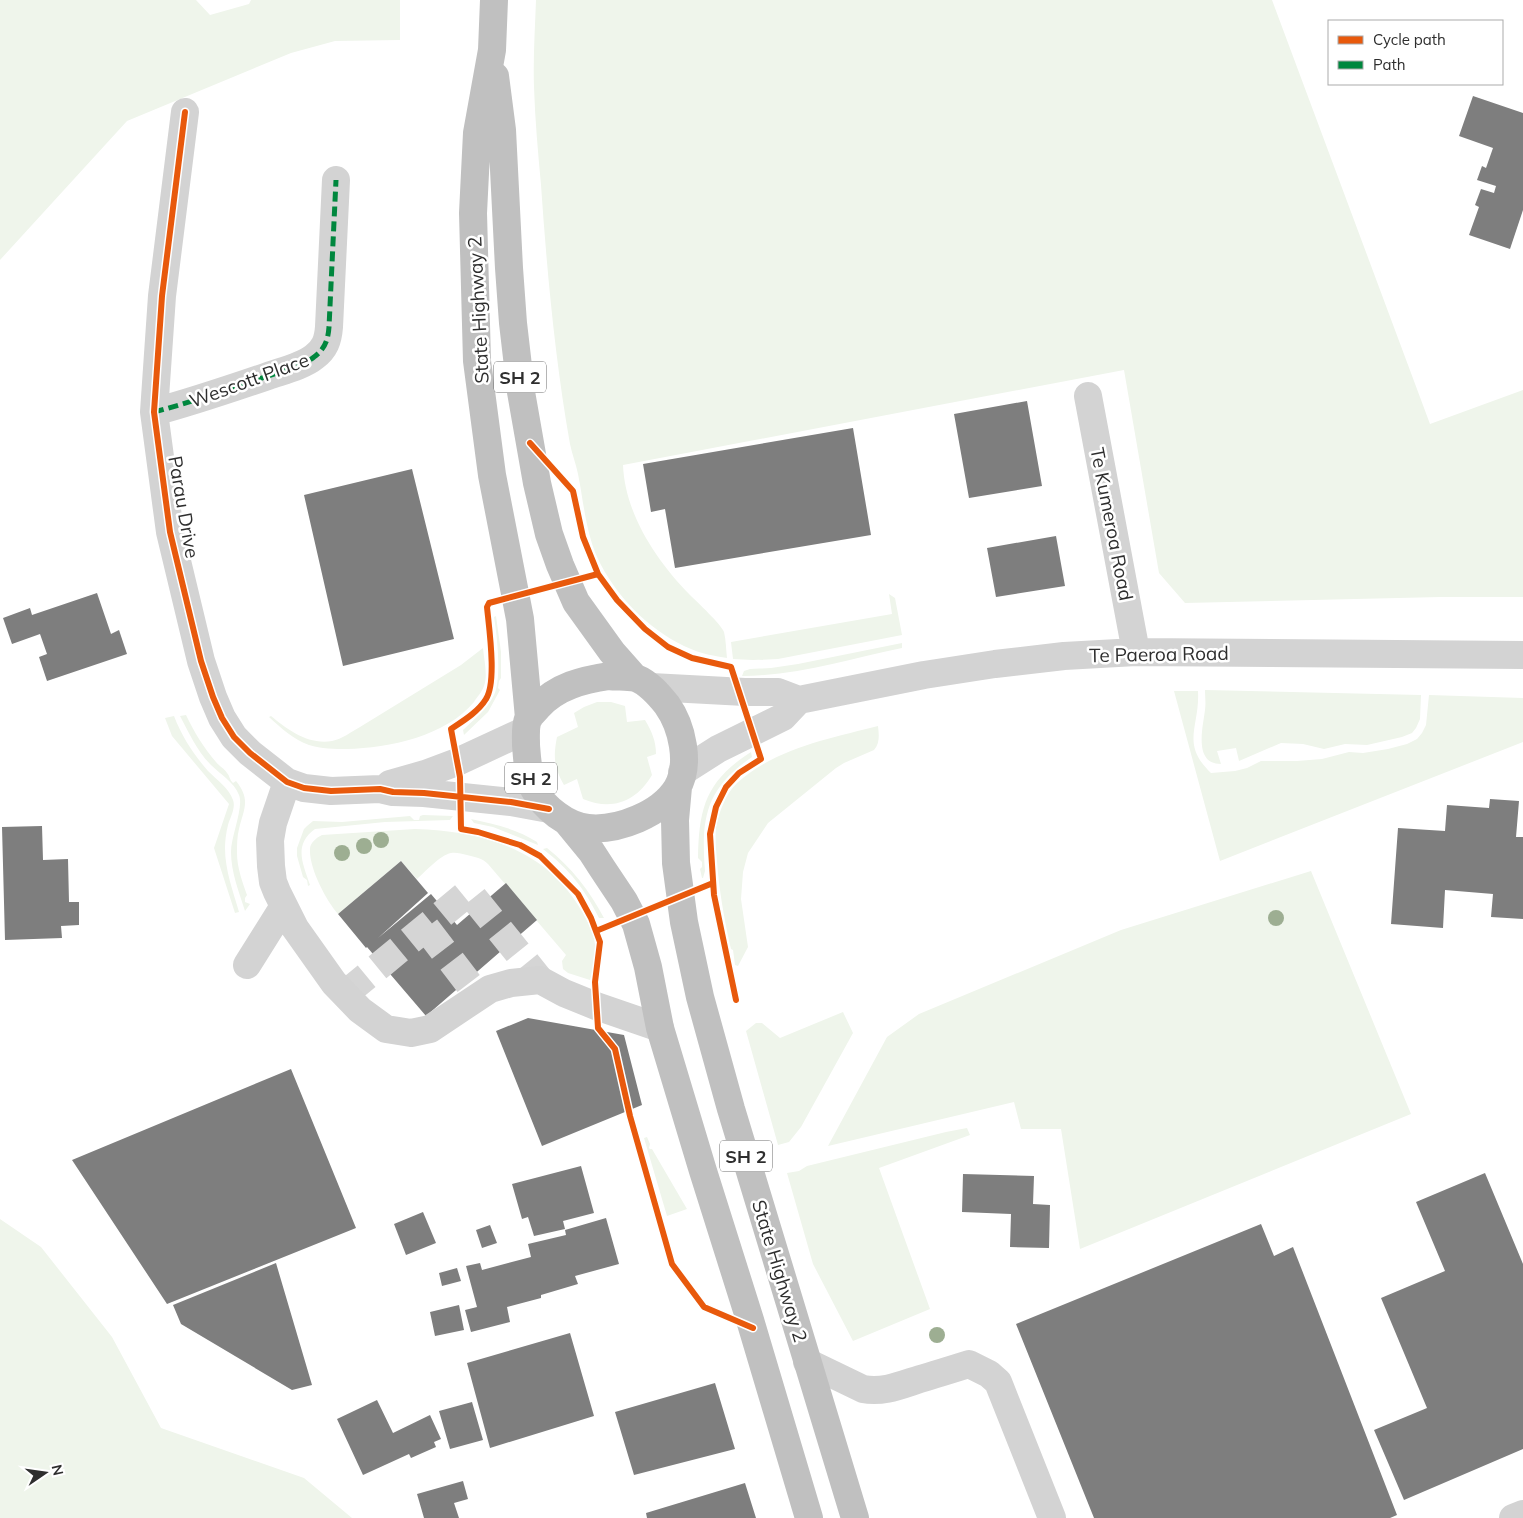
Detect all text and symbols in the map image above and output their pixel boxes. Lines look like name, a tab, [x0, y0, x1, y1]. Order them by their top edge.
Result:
legend	[1328, 20, 1503, 85]
text: Cycle path	[1373, 30, 1446, 49]
text: Path	[1373, 55, 1405, 74]
street label: State Highway 2	[462, 236, 494, 384]
street label: Wescott Place	[186, 347, 312, 413]
road number: SH 2	[494, 362, 546, 392]
street label: Te Kumeroa Road	[1085, 445, 1139, 603]
street label: Parau Drive	[163, 454, 205, 560]
street label: Te Paeroa Road	[1089, 641, 1229, 667]
road number: SH 2	[505, 762, 557, 794]
road number: SH 2	[720, 1140, 772, 1172]
street label: State Highway 2	[747, 1197, 813, 1345]
north arrow	[20, 1448, 70, 1498]
text: N	[48, 1463, 68, 1477]

